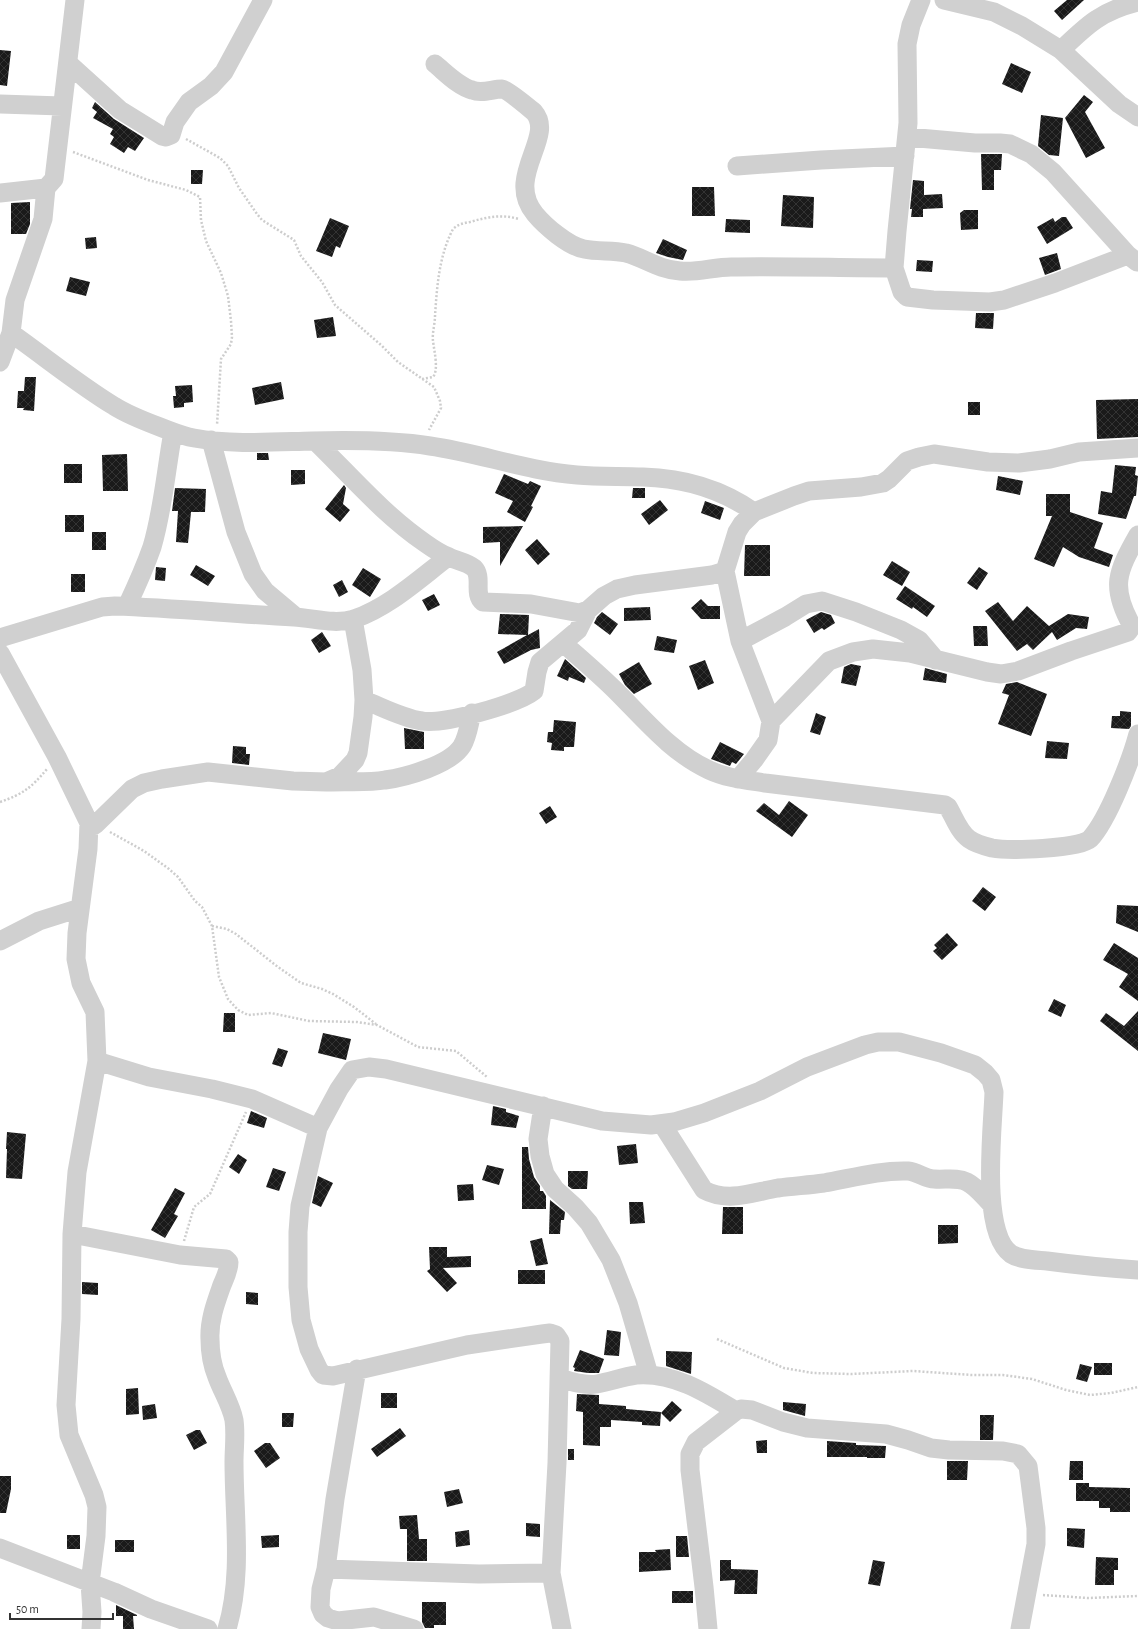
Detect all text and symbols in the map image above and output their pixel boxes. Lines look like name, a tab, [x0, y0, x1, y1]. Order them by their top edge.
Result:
scale bar	[10, 1595, 113, 1621]
text: 50 m	[16, 1603, 39, 1615]

